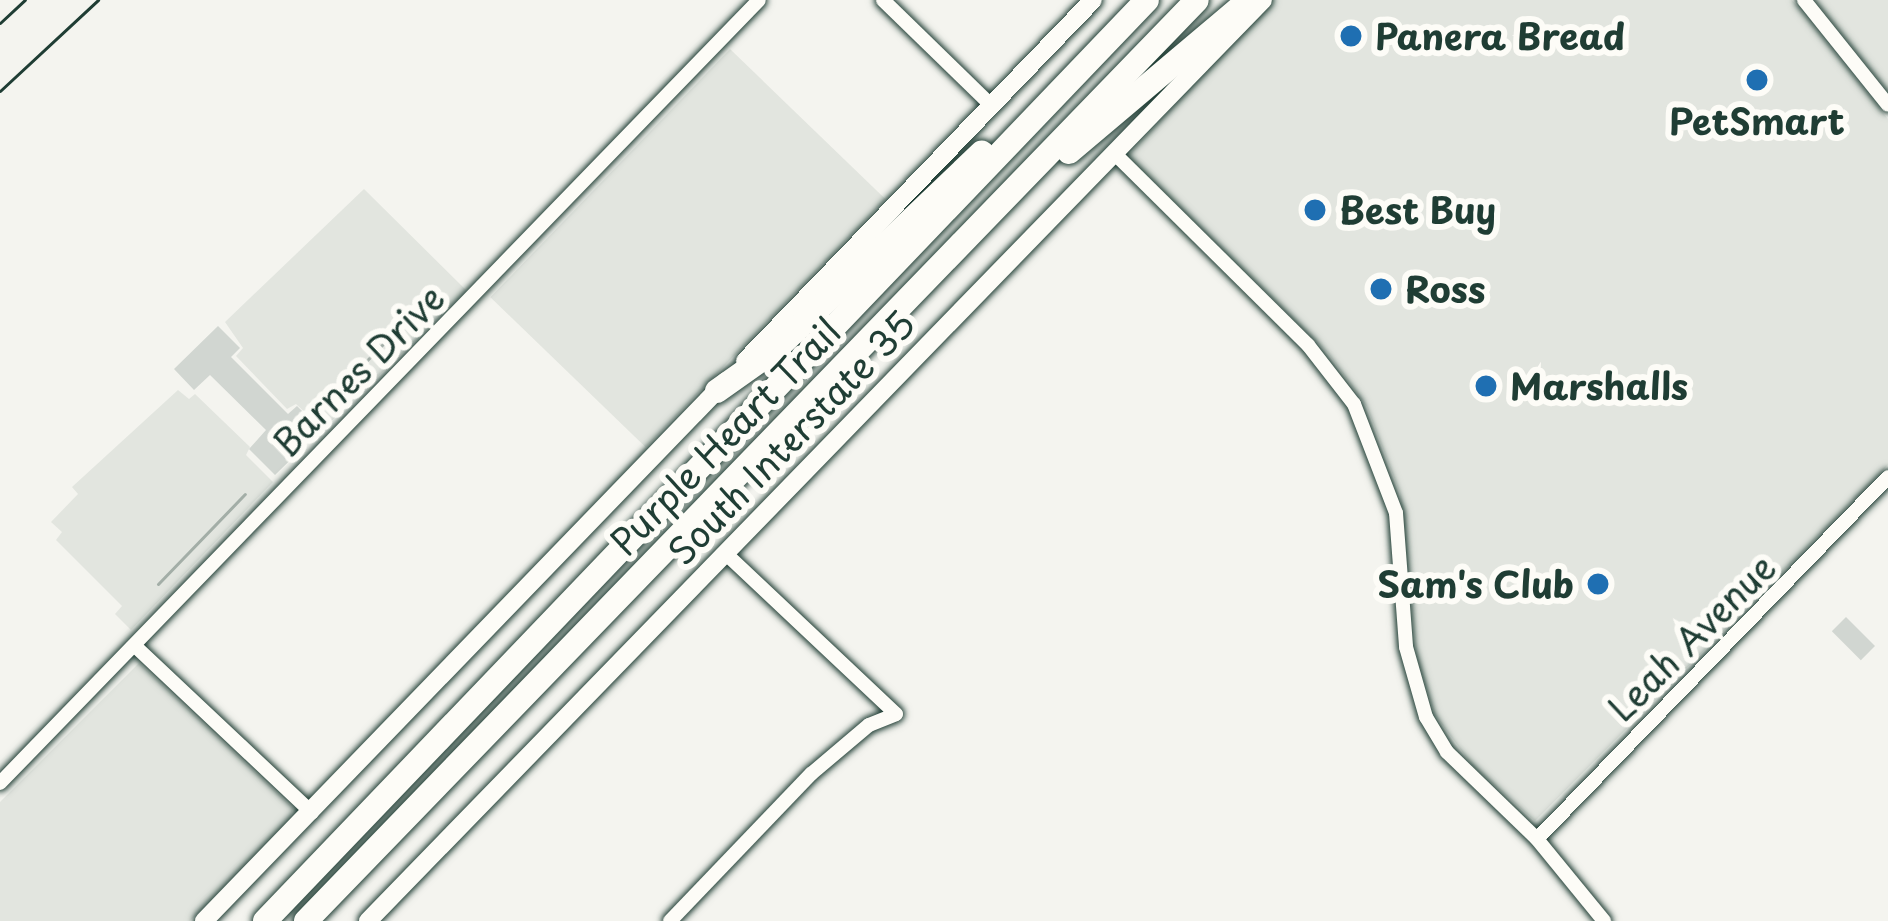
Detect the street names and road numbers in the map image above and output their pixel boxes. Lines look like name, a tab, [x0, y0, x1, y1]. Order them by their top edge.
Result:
street label: Barnes Drive	[263, 275, 453, 465]
street label: South Interstate 35	[658, 300, 924, 574]
street label: Purple Heart Trail	[600, 307, 850, 565]
street label: Leah Avenue	[1599, 545, 1783, 729]

